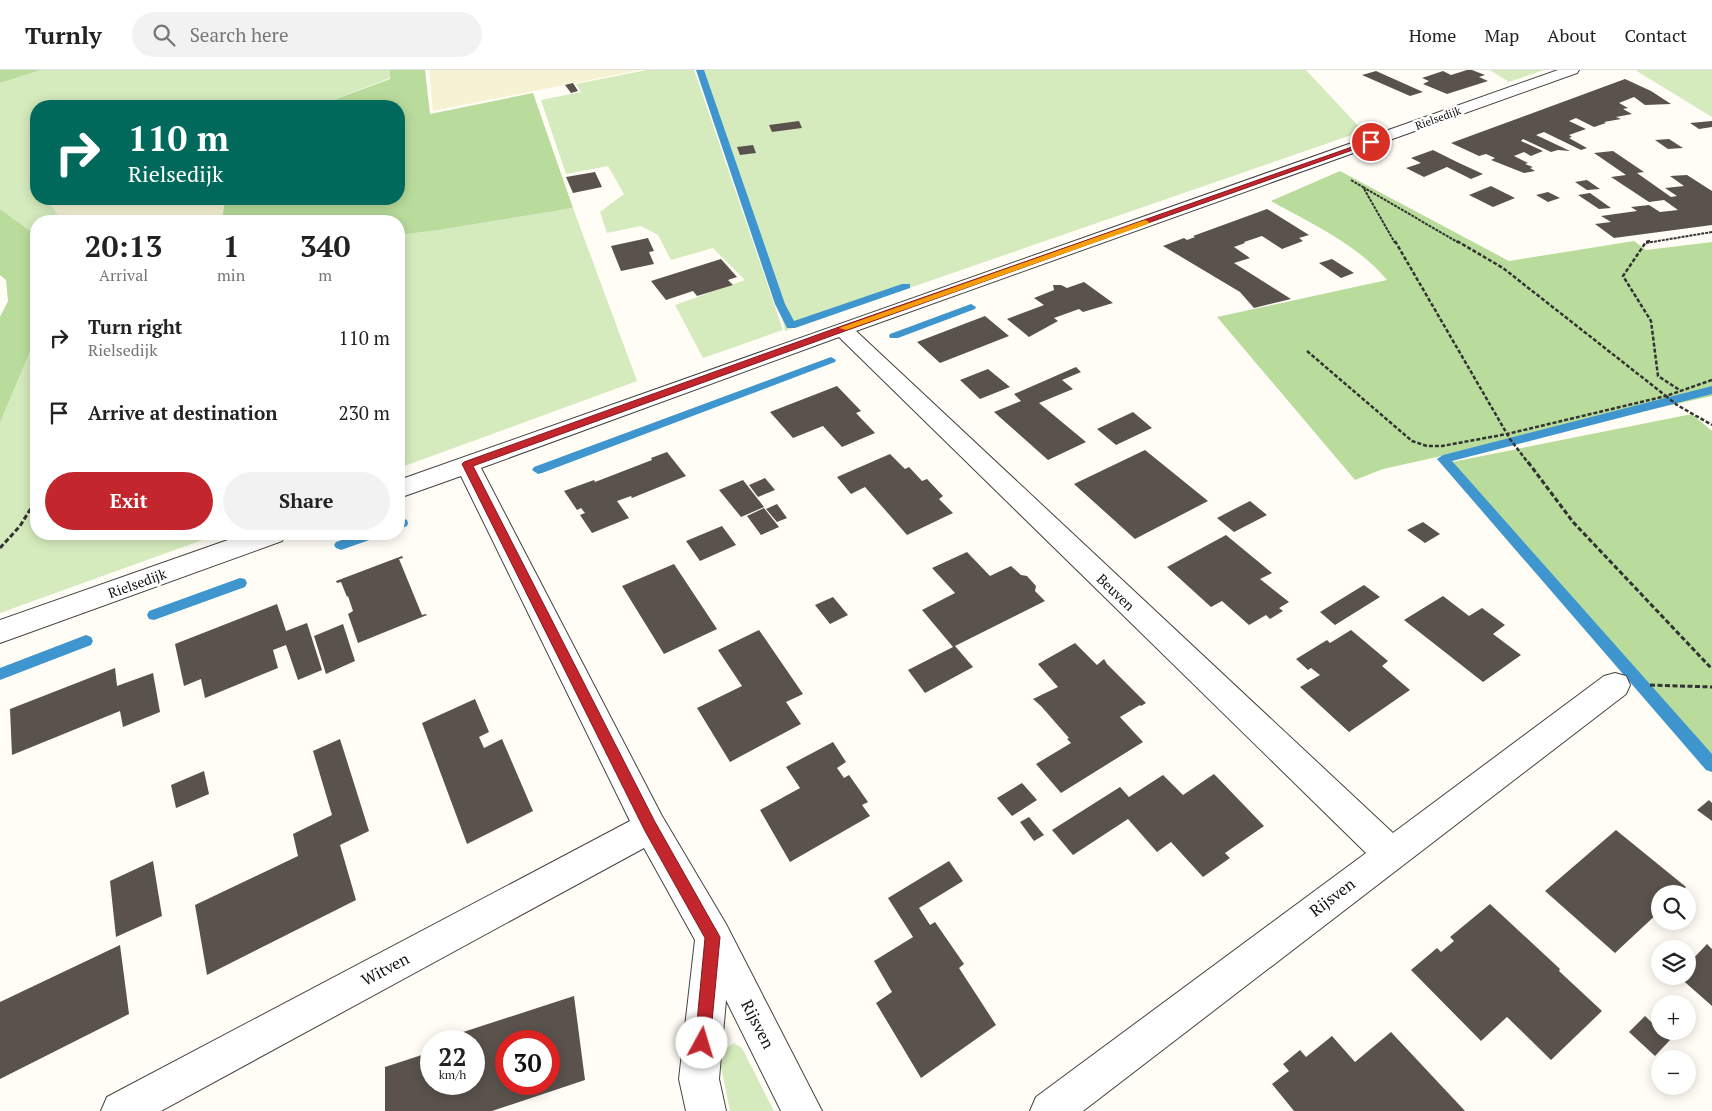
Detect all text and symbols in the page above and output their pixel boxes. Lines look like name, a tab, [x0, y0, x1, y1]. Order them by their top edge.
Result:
search box	[132, 12, 482, 57]
text: Turnly	[25, 19, 102, 51]
icon: search	[150, 21, 178, 49]
text: Search here	[190, 22, 288, 47]
text: Home	[1409, 23, 1456, 47]
text: Map	[1484, 23, 1519, 47]
text: About	[1547, 23, 1596, 47]
text: Contact	[1624, 23, 1687, 47]
street label: Rielsedijk	[1413, 103, 1463, 133]
text: 110 m	[128, 115, 229, 161]
icon: right	[45, 120, 110, 185]
pin	[1350, 121, 1392, 163]
icon: arrive	[1357, 128, 1385, 156]
text: Rielsedijk	[128, 159, 223, 188]
text: 20:13	[84, 226, 163, 266]
text: 1	[223, 226, 240, 266]
text: 340	[300, 226, 351, 266]
text: Arrival	[99, 264, 148, 286]
text: min	[217, 264, 245, 286]
text: m	[318, 264, 332, 286]
text: Turn right	[88, 314, 182, 339]
icon: right	[45, 324, 73, 352]
text: 110 m	[339, 325, 390, 350]
text: Rielsedijk	[88, 339, 157, 361]
icon: arrive	[45, 399, 73, 427]
text: Arrive at destination	[88, 400, 277, 425]
text: 230 m	[339, 400, 390, 425]
button: Exit	[45, 472, 213, 530]
button: Share	[223, 472, 390, 530]
street label: Rielsedijk	[105, 563, 170, 602]
street label: Beuven	[1093, 569, 1140, 615]
street label: Rijsven	[1305, 872, 1360, 921]
map controls	[1651, 885, 1696, 1095]
button: search	[1651, 885, 1696, 930]
button: layers	[1651, 940, 1696, 985]
street label: Witven	[357, 947, 413, 991]
button: +	[1651, 995, 1696, 1040]
street label: Rijsven	[736, 996, 780, 1053]
position arrow	[675, 1016, 727, 1068]
speed limit sign: 30	[495, 1030, 560, 1095]
text: 22	[438, 1040, 467, 1073]
button: −	[1651, 1050, 1696, 1095]
text: km/h	[439, 1067, 466, 1082]

